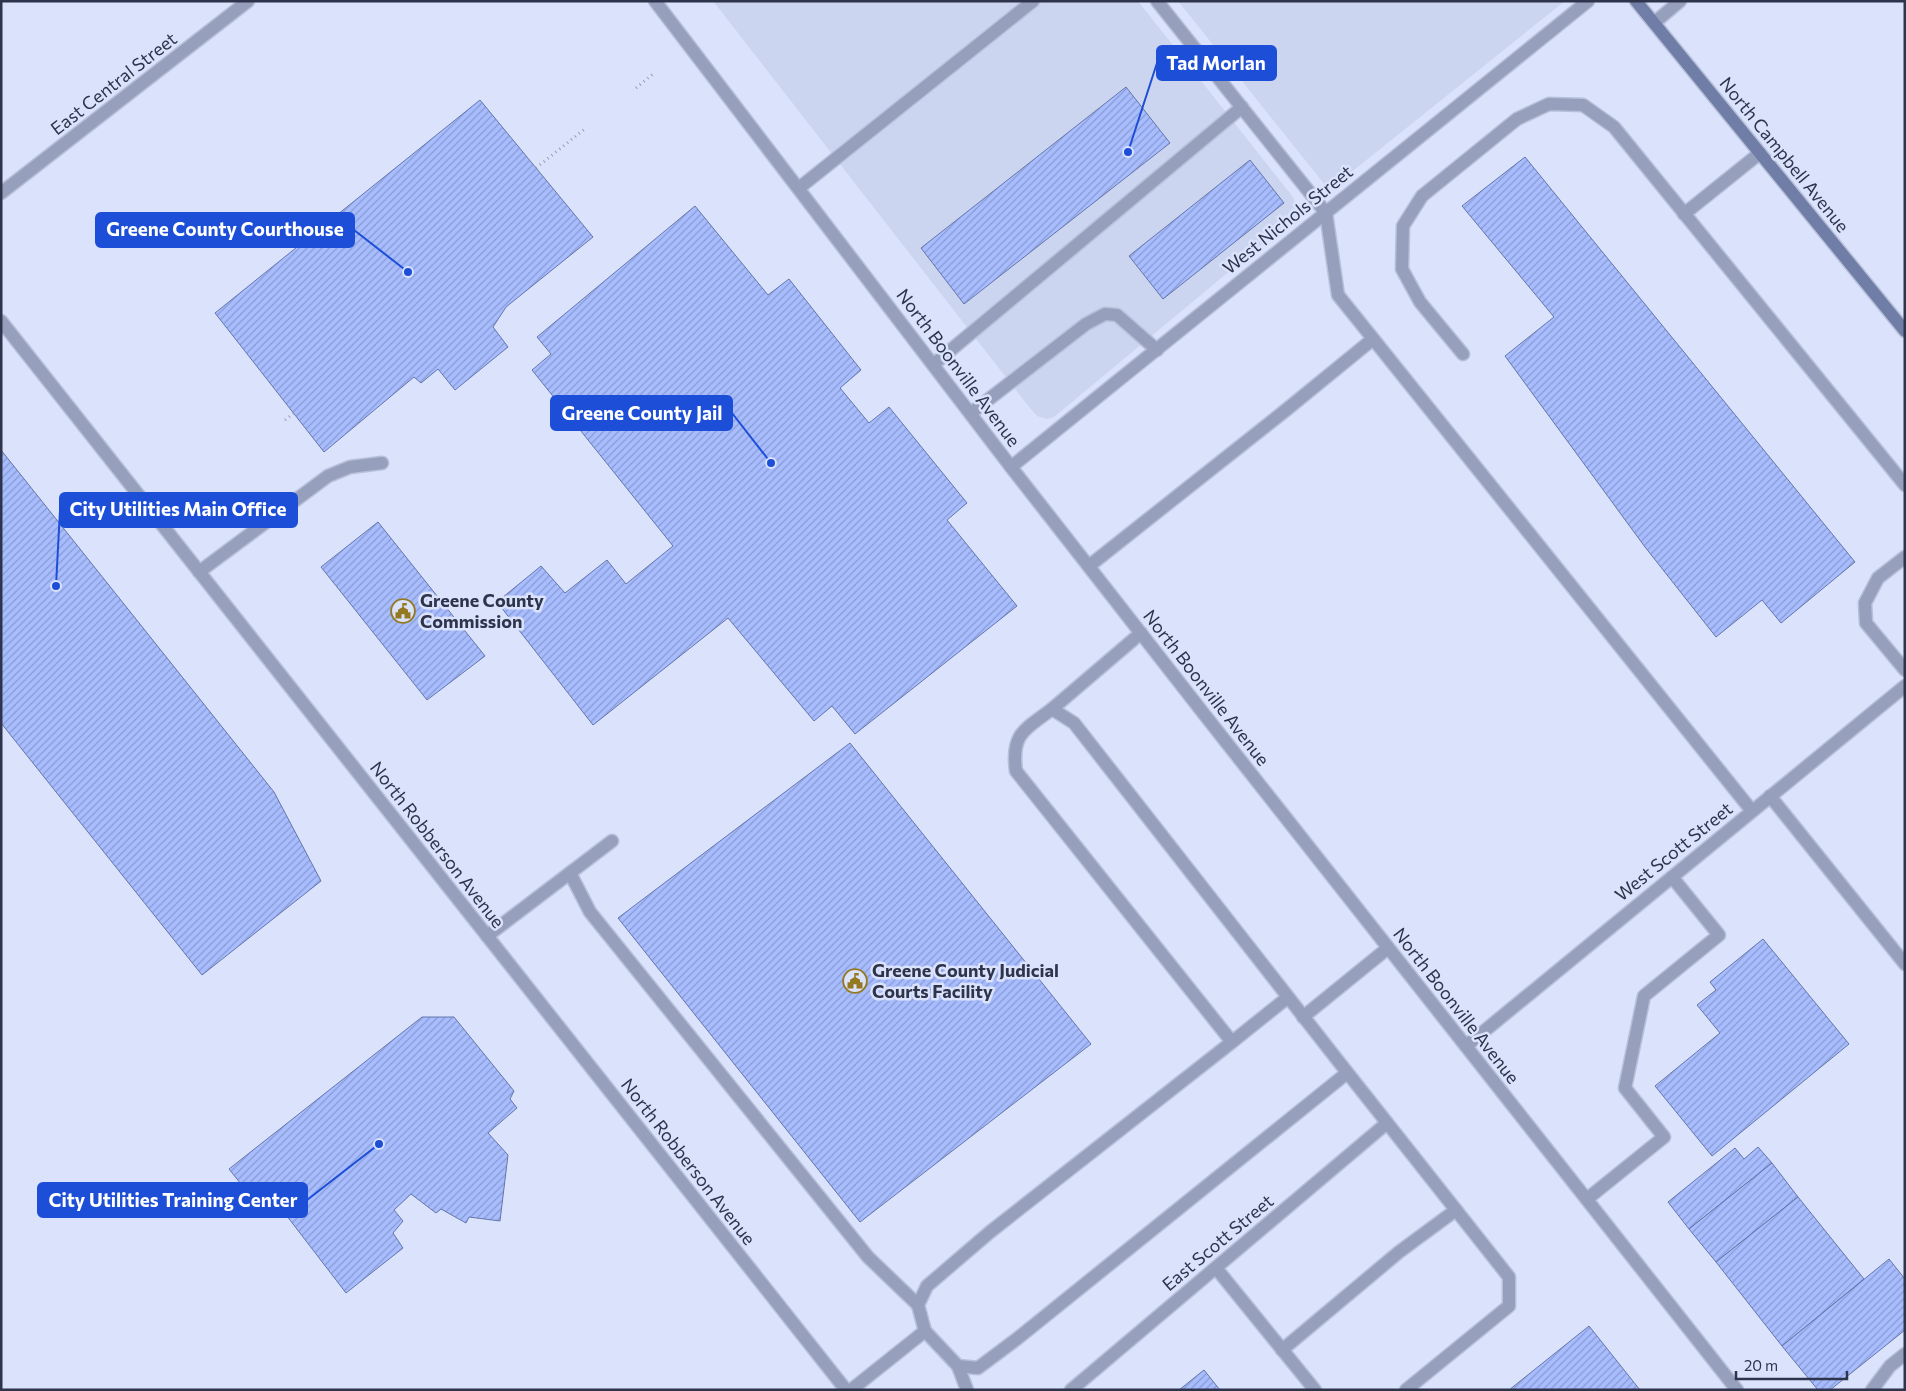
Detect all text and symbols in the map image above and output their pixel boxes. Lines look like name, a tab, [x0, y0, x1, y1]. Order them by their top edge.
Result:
street label: East Central Street	[46, 27, 181, 139]
callout: Tad Morlan	[1157, 46, 1276, 80]
text: Tad Morlan	[1166, 51, 1266, 74]
street label: North Campbell Avenue	[1715, 72, 1854, 236]
street label: West Nichols Street	[1218, 160, 1357, 278]
callout: Greene County Courthouse	[96, 213, 354, 247]
text: Greene County Courthouse	[106, 217, 344, 240]
street label: North Boonville Avenue	[892, 284, 1025, 451]
callout: Greene County Jail	[551, 396, 732, 430]
text: Greene County Jail	[562, 401, 722, 424]
callout: City Utilities Main Office	[60, 493, 297, 527]
text: City Utilities Main Office	[70, 497, 286, 520]
place label: Greene County Commission	[420, 589, 544, 632]
public building icon: Greene County Commission	[390, 598, 416, 624]
street label: North Boonville Avenue	[1139, 605, 1275, 770]
street label: North Robberson Avenue	[366, 757, 510, 932]
street label: West Scott Street	[1610, 797, 1737, 905]
street label: North Boonville Avenue	[1389, 923, 1525, 1088]
place label: Greene County Judicial Courts Facility	[872, 959, 1059, 1002]
public building icon: Greene County Judicial Courts Facility	[842, 968, 868, 994]
street label: North Robberson Avenue	[617, 1074, 761, 1249]
callout: City Utilities Training Center	[38, 1183, 307, 1217]
text: City Utilities Training Center	[49, 1188, 298, 1211]
street label: East Scott Street	[1157, 1189, 1277, 1295]
scale bar	[1736, 1348, 1847, 1380]
text: 20 m	[1744, 1356, 1778, 1374]

